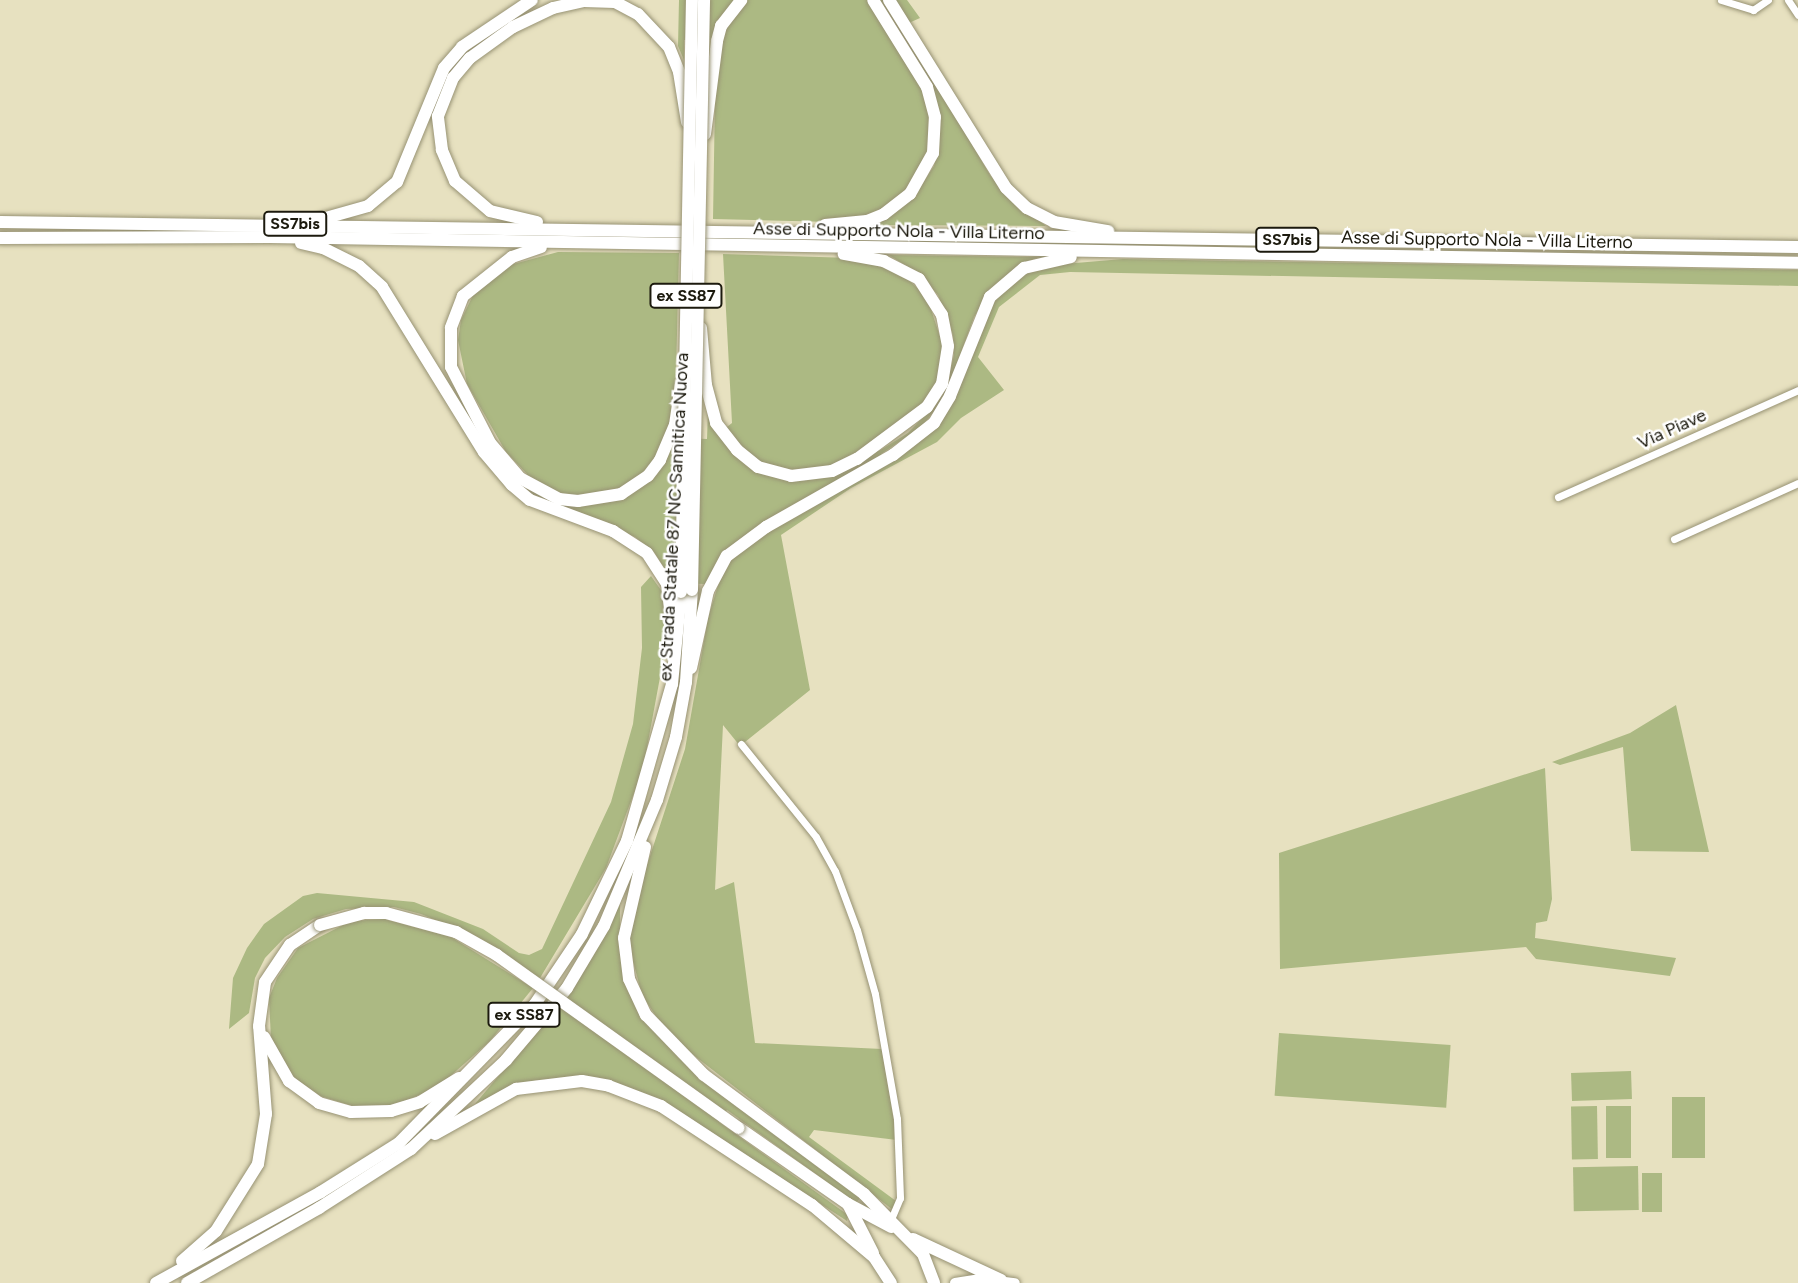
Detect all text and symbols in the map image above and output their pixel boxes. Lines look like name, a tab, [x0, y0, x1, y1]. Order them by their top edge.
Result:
road number: SS7bis	[262, 212, 328, 236]
street label: Asse di Supporto Nola - Villa Literno	[753, 218, 1045, 244]
street label: Asse di Supporto Nola - Villa Literno	[1341, 227, 1633, 253]
road number: SS7bis	[1254, 228, 1320, 252]
road number: ex SS87	[649, 284, 723, 308]
street label: ex Strada Statale 87 NC Sannitica Nuova	[655, 352, 693, 682]
street label: Via Piave	[1634, 404, 1710, 454]
road number: ex SS87	[487, 1002, 561, 1028]

